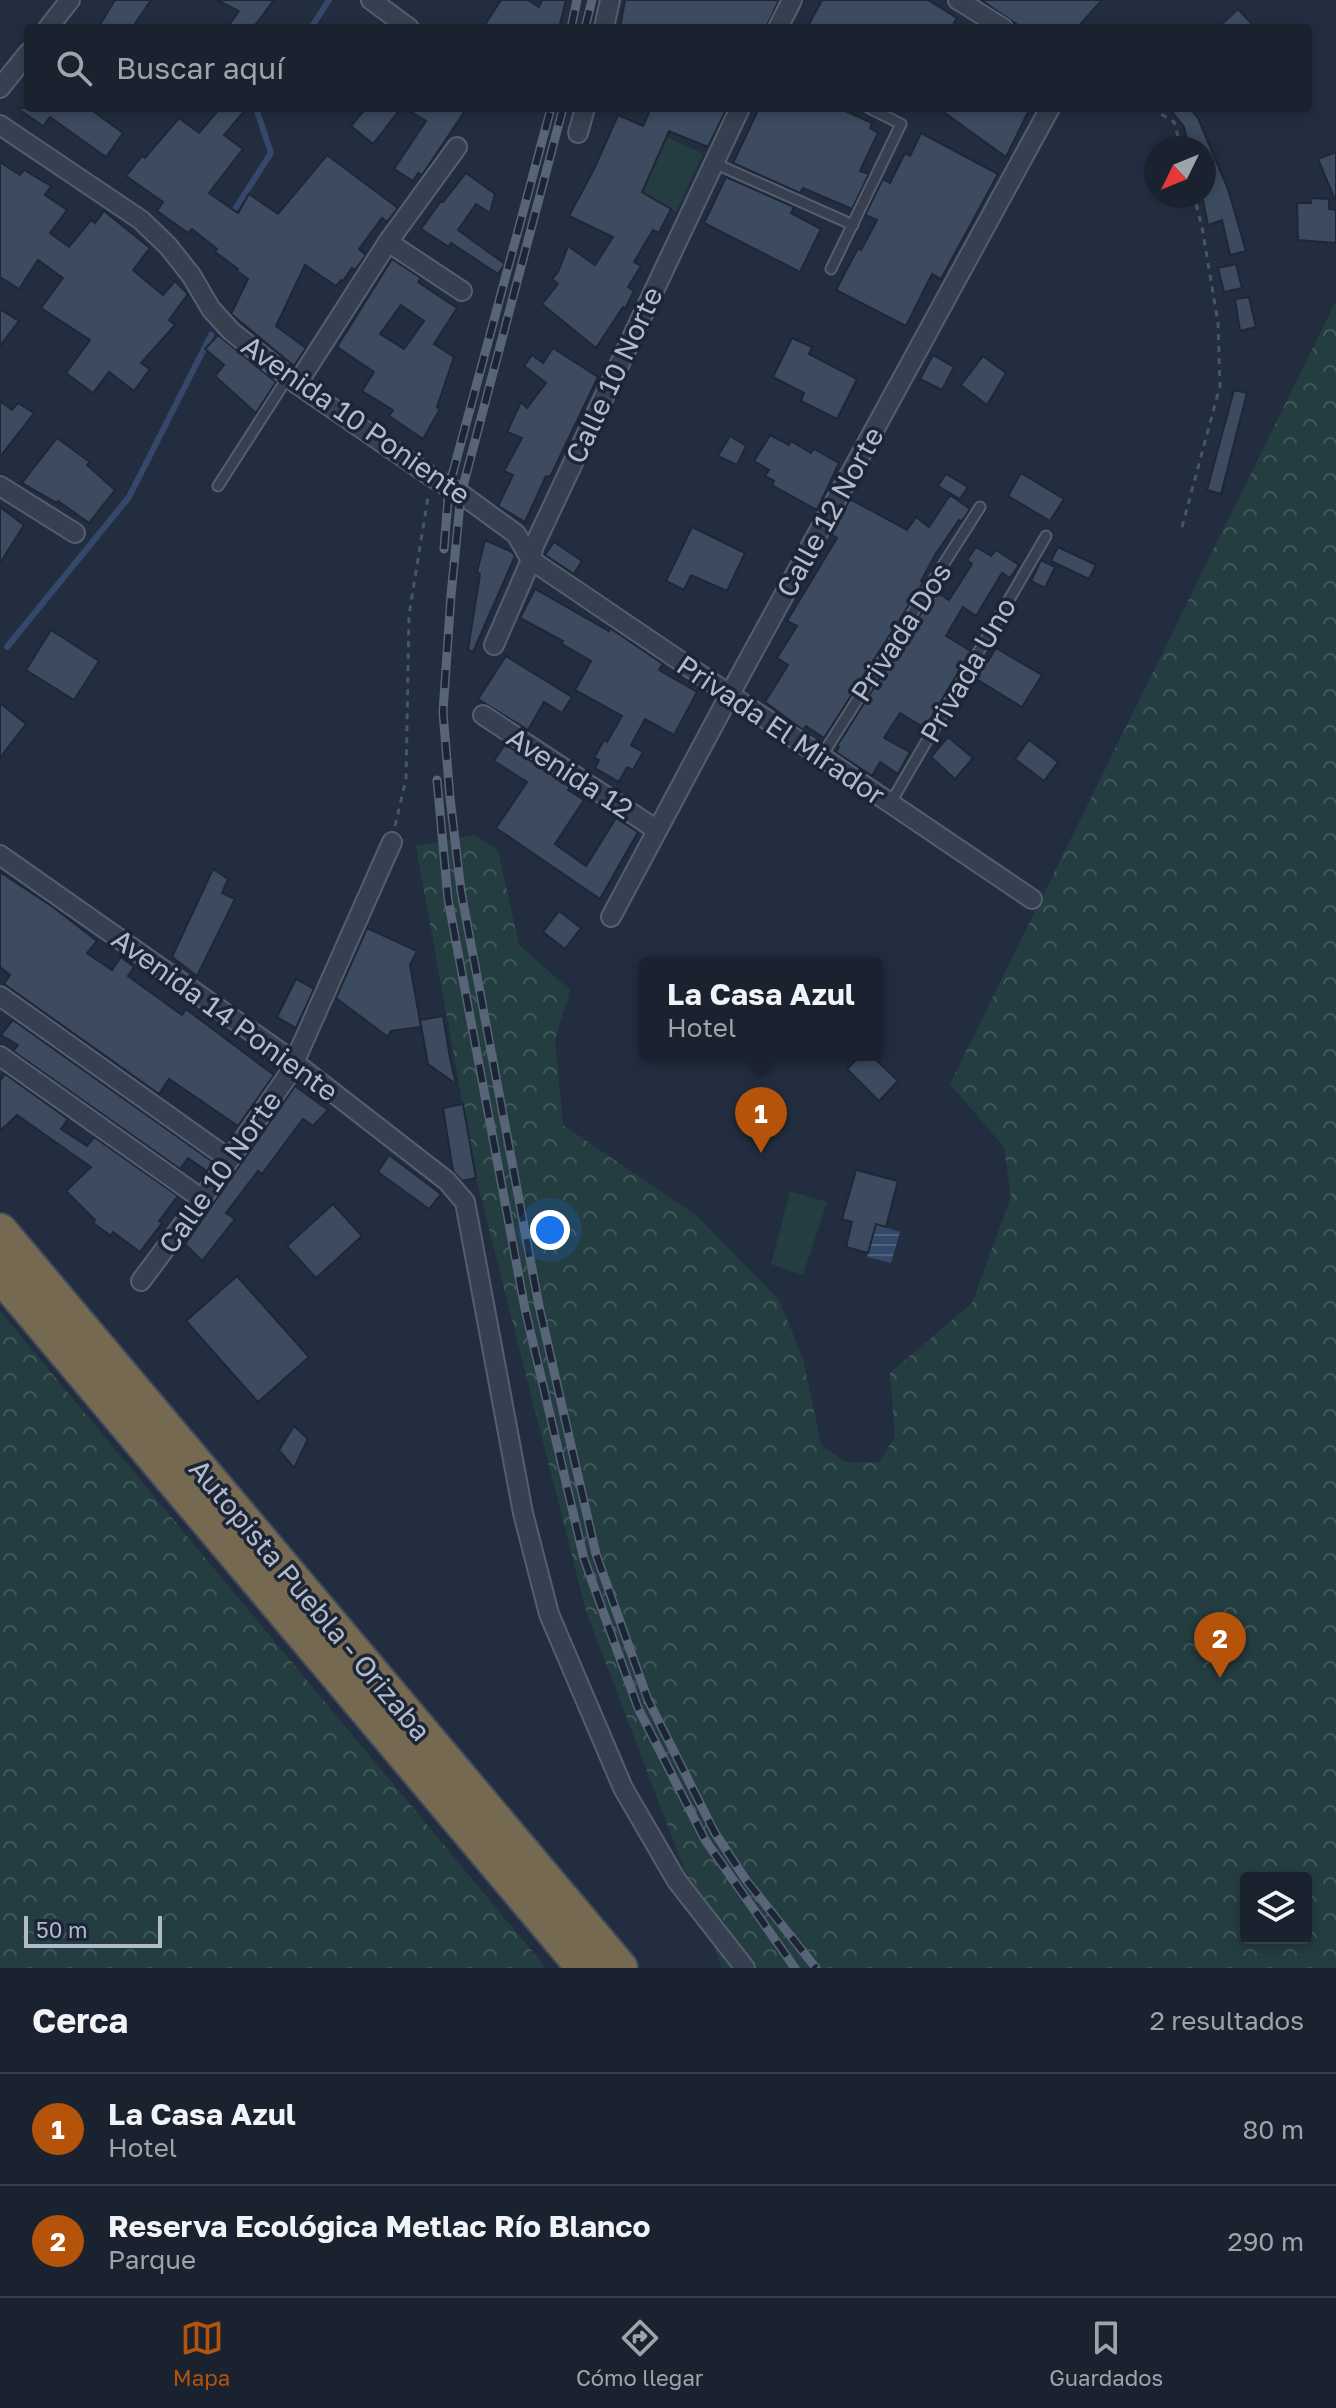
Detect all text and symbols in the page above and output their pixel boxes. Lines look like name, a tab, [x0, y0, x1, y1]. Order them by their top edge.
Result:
search box	[24, 24, 1312, 112]
icon: search	[52, 46, 96, 90]
text: Buscar aquí	[116, 50, 284, 86]
north arrow	[1144, 136, 1216, 208]
street label: Calle 10 Norte	[558, 281, 669, 468]
street label: Avenida 10 Poniente	[236, 328, 477, 511]
street label: Calle 12 Norte	[769, 421, 890, 603]
street label: Privada Dos	[844, 556, 958, 707]
street label: Privada Uno	[913, 591, 1022, 748]
street label: Privada El Mirador	[671, 648, 891, 811]
street label: Avenida 12	[501, 720, 639, 825]
street label: Avenida 14 Poniente	[106, 922, 345, 1108]
popup	[639, 957, 883, 1061]
text: La Casa Azul	[667, 976, 855, 1012]
text: Hotel	[667, 1012, 736, 1043]
street label: Calle 10 Norte	[151, 1084, 288, 1259]
pin: 1	[735, 1087, 787, 1153]
your location	[530, 1210, 570, 1250]
street label: Autopista Puebla - Orizaba	[183, 1452, 438, 1747]
pin: 2	[1194, 1612, 1246, 1678]
map controls	[1240, 1872, 1312, 1944]
button: layers	[1240, 1872, 1312, 1944]
scale bar	[24, 1912, 162, 1948]
text: 50 m	[36, 1916, 87, 1943]
text: Cerca	[32, 2000, 128, 2040]
text: 2 resultados	[1150, 2005, 1304, 2036]
text: La Casa Azul	[108, 2096, 296, 2132]
text: 1	[51, 2114, 65, 2145]
text: 80 m	[1243, 2114, 1304, 2145]
text: Hotel	[108, 2132, 177, 2163]
text: Reserva Ecológica Metlac Río Blanco	[108, 2208, 650, 2244]
text: 2	[50, 2226, 66, 2257]
text: 290 m	[1228, 2226, 1304, 2257]
text: Parque	[108, 2244, 196, 2275]
tab: Mapa	[173, 2316, 230, 2391]
tab: Cómo llegar	[576, 2316, 703, 2391]
tab: Guardados	[1049, 2316, 1163, 2391]

